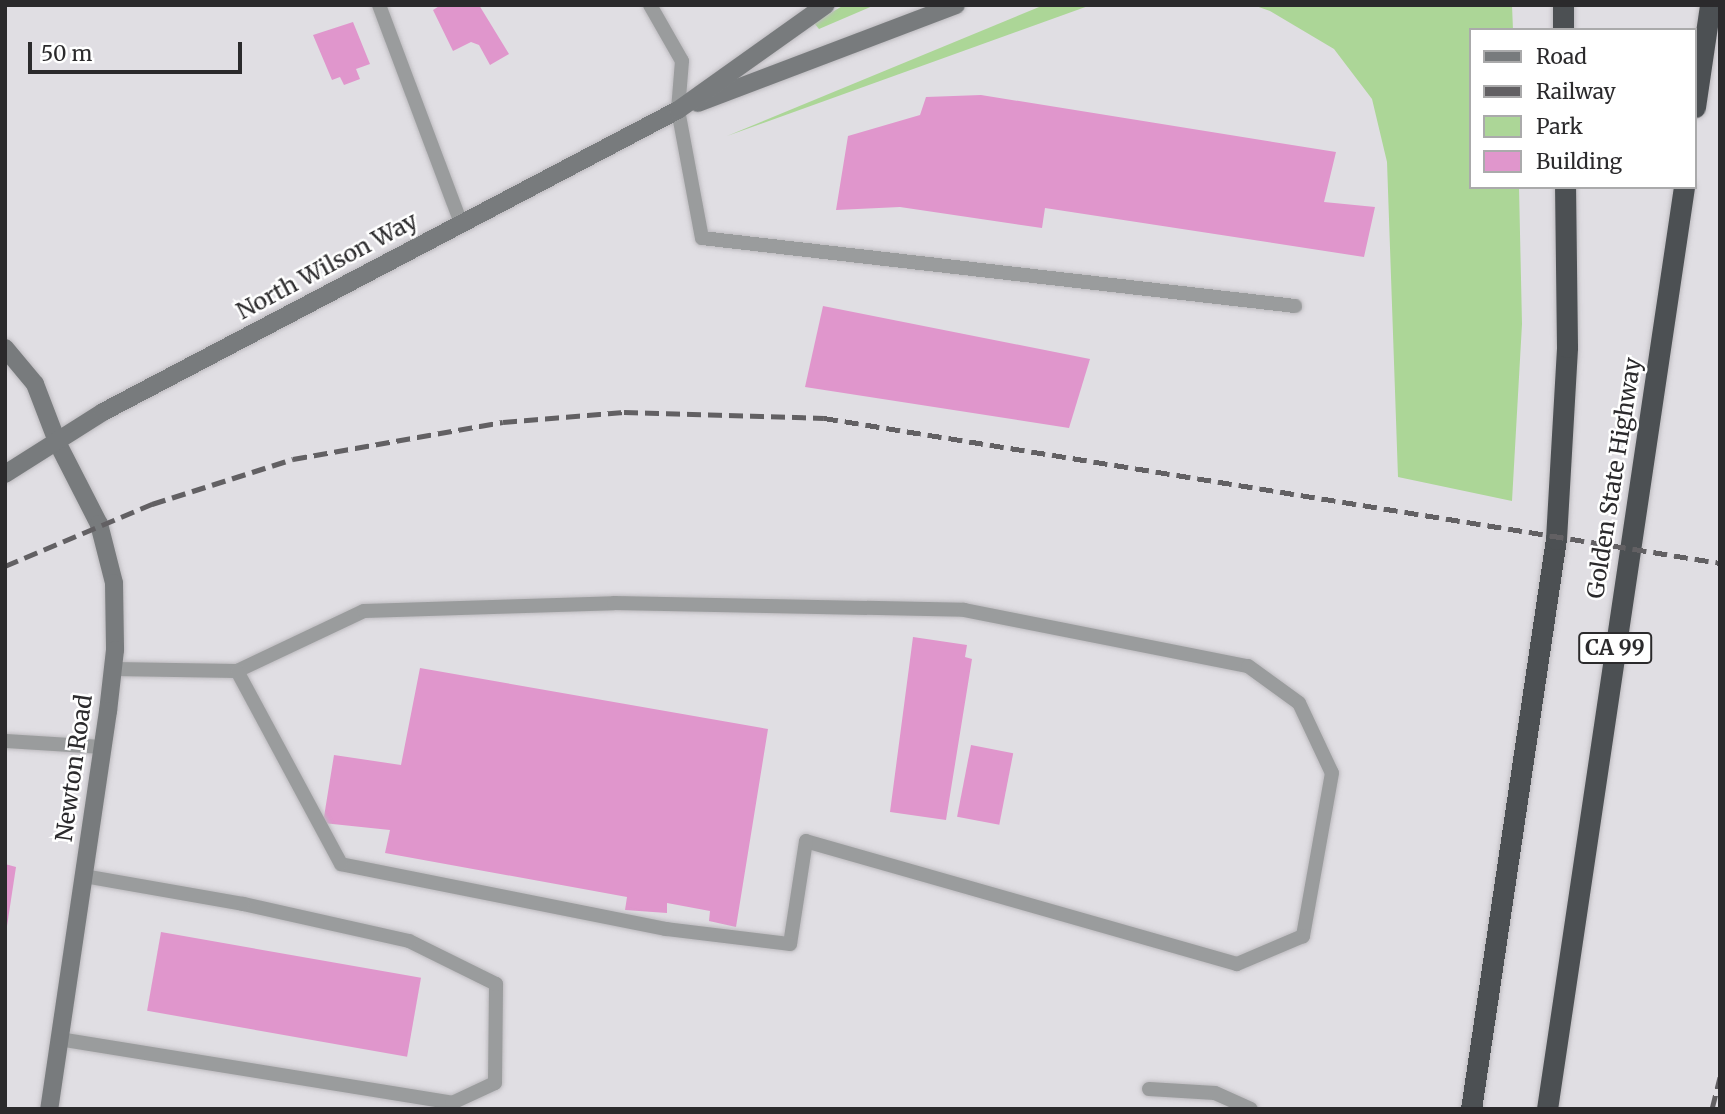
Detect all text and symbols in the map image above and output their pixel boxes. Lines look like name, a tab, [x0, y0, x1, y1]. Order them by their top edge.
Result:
scale bar	[32, 28, 245, 72]
legend	[1470, 28, 1697, 189]
text: 50 m	[41, 40, 92, 67]
text: Road	[1536, 43, 1587, 70]
text: Railway	[1536, 78, 1616, 105]
text: Park	[1536, 113, 1583, 140]
text: Building	[1536, 148, 1622, 175]
street label: North Wilson Way	[232, 207, 422, 325]
street label: Golden State Highway	[1581, 356, 1647, 600]
road number: CA 99	[1576, 630, 1654, 666]
street label: Newton Road	[50, 693, 98, 843]

